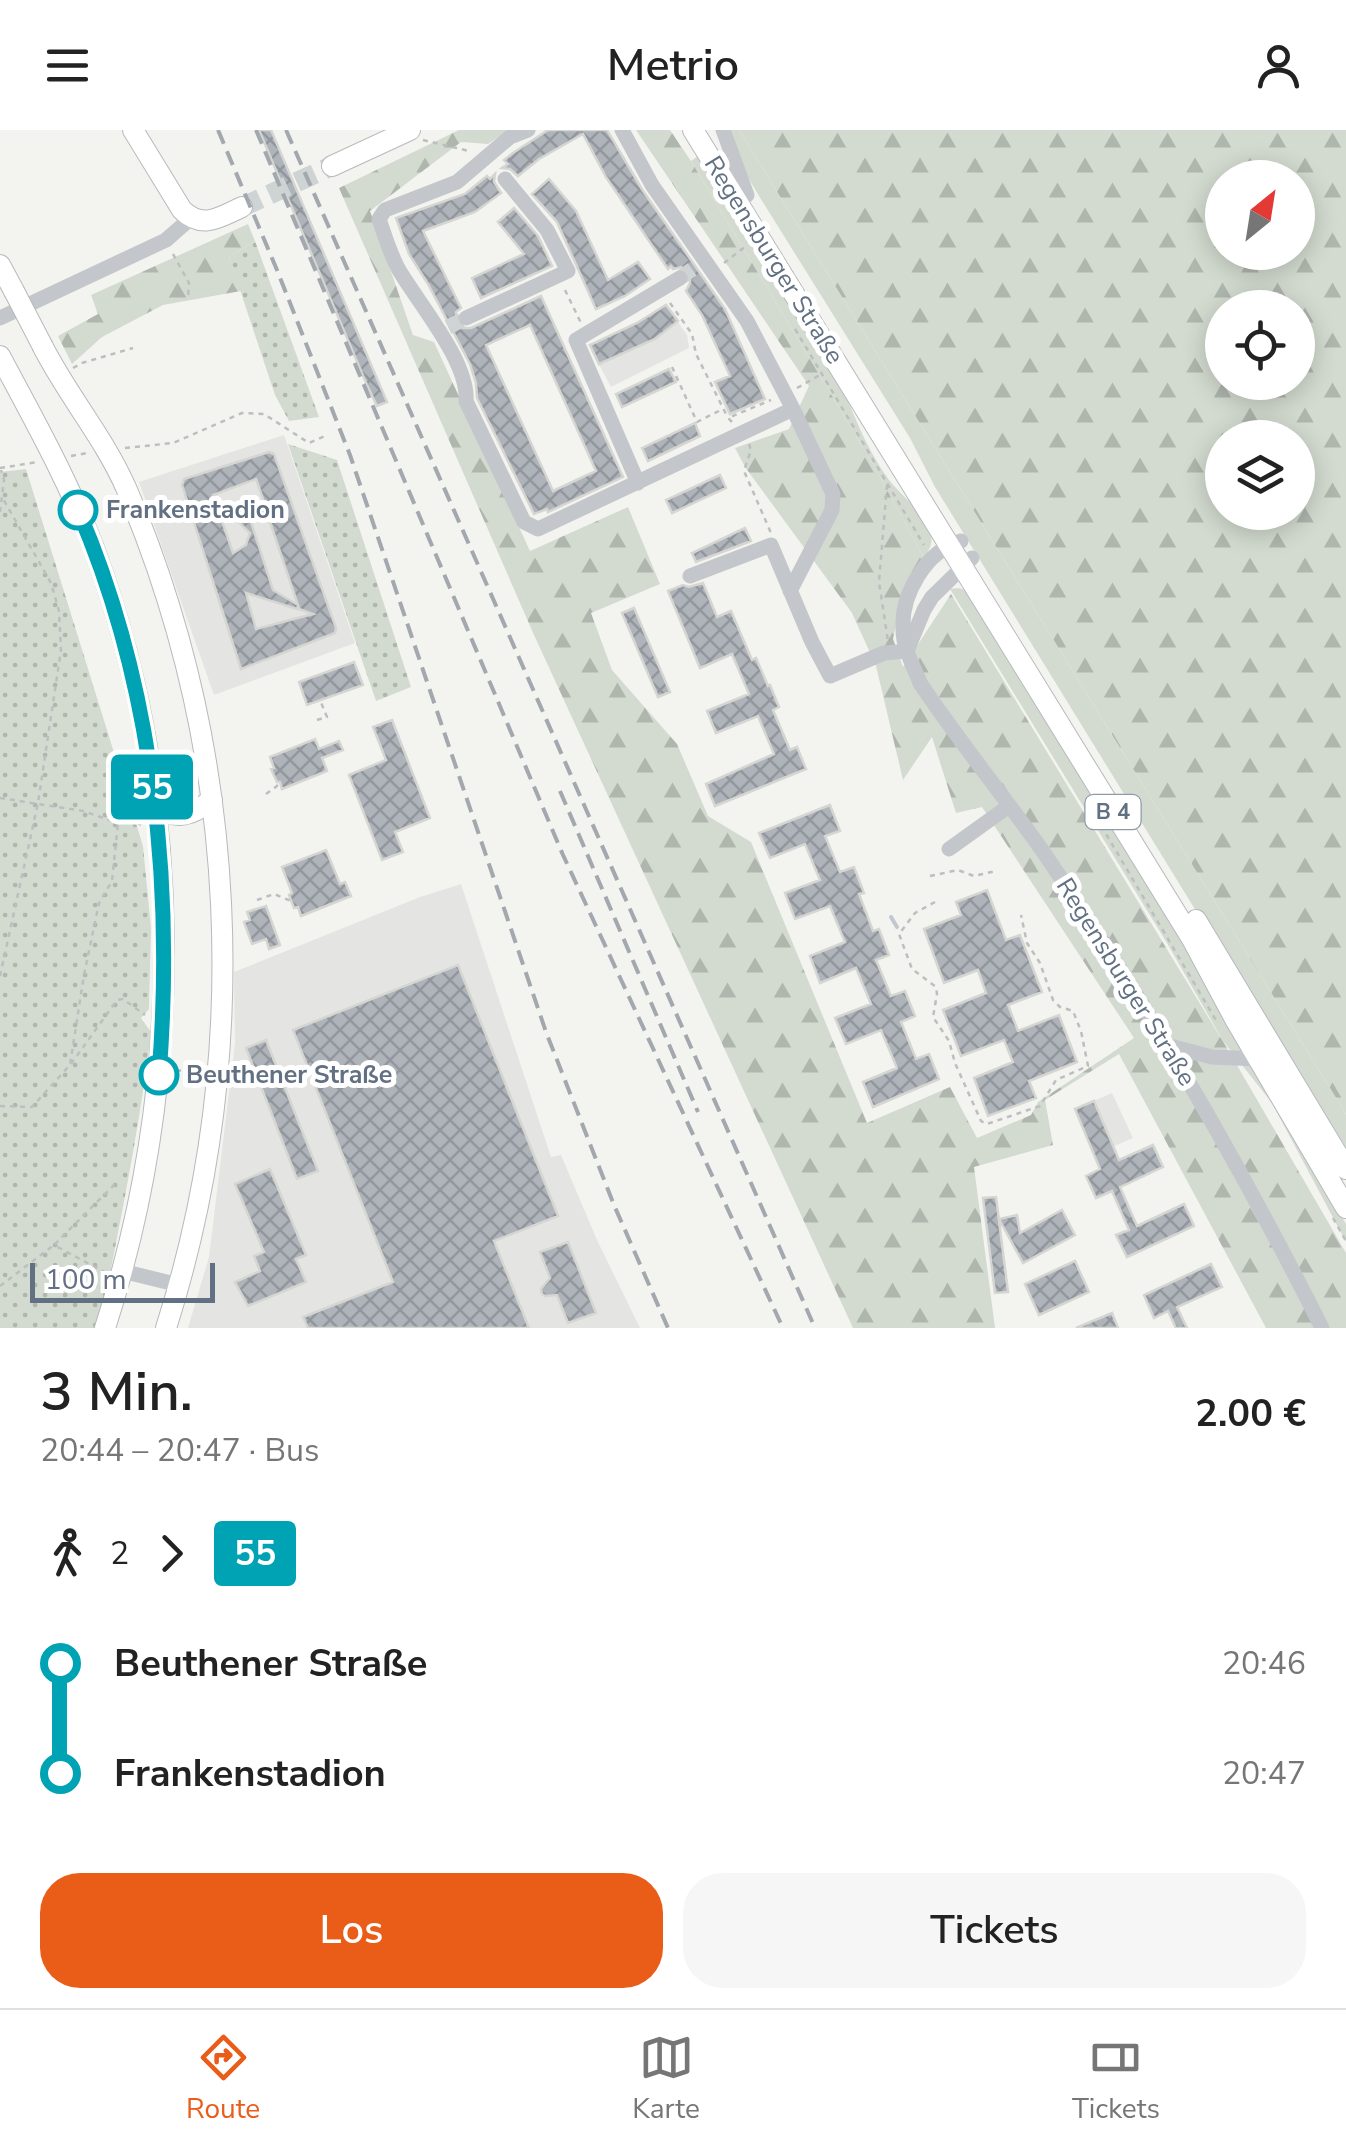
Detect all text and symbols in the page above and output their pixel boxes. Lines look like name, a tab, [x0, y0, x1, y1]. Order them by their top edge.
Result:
text: Metrio	[607, 35, 739, 96]
icon: menu	[40, 38, 95, 93]
icon: person	[1251, 38, 1306, 93]
street label: Regensburger Straße	[696, 149, 852, 371]
north arrow	[1205, 160, 1315, 270]
map controls	[1205, 160, 1315, 530]
button: locate	[1205, 290, 1315, 400]
button: layers	[1205, 420, 1315, 530]
marker: Frankenstadion	[59, 491, 97, 529]
place label: Frankenstadion	[106, 493, 285, 527]
line badge: 55	[107, 754, 197, 820]
text: 55	[131, 764, 173, 811]
road number: B 4	[1086, 795, 1140, 829]
street label: Regensburger Straße	[1048, 871, 1204, 1093]
marker: Beuthener Straße	[140, 1056, 178, 1094]
place label: Beuthener Straße	[186, 1058, 392, 1092]
scale bar	[30, 1258, 215, 1302]
text: 100 m	[45, 1261, 127, 1299]
text: 3 Min.	[40, 1354, 193, 1429]
text: 2.00 €	[1195, 1388, 1306, 1439]
text: 20:44 – 20:47 · Bus	[40, 1429, 319, 1472]
icon: walk	[40, 1526, 95, 1581]
icon: forward	[144, 1526, 199, 1581]
text: 55	[234, 1530, 276, 1577]
text: 2	[110, 1532, 129, 1575]
text: Beuthener Straße	[114, 1638, 427, 1689]
text: 20:46	[1222, 1642, 1306, 1685]
text: Frankenstadion	[114, 1748, 386, 1799]
text: 20:47	[1222, 1752, 1306, 1795]
button: Los	[40, 1873, 663, 1988]
button: Tickets	[683, 1873, 1306, 1988]
tab: Route	[186, 2030, 260, 2128]
tab: Karte	[632, 2030, 700, 2128]
tab: Tickets	[1072, 2030, 1160, 2128]

